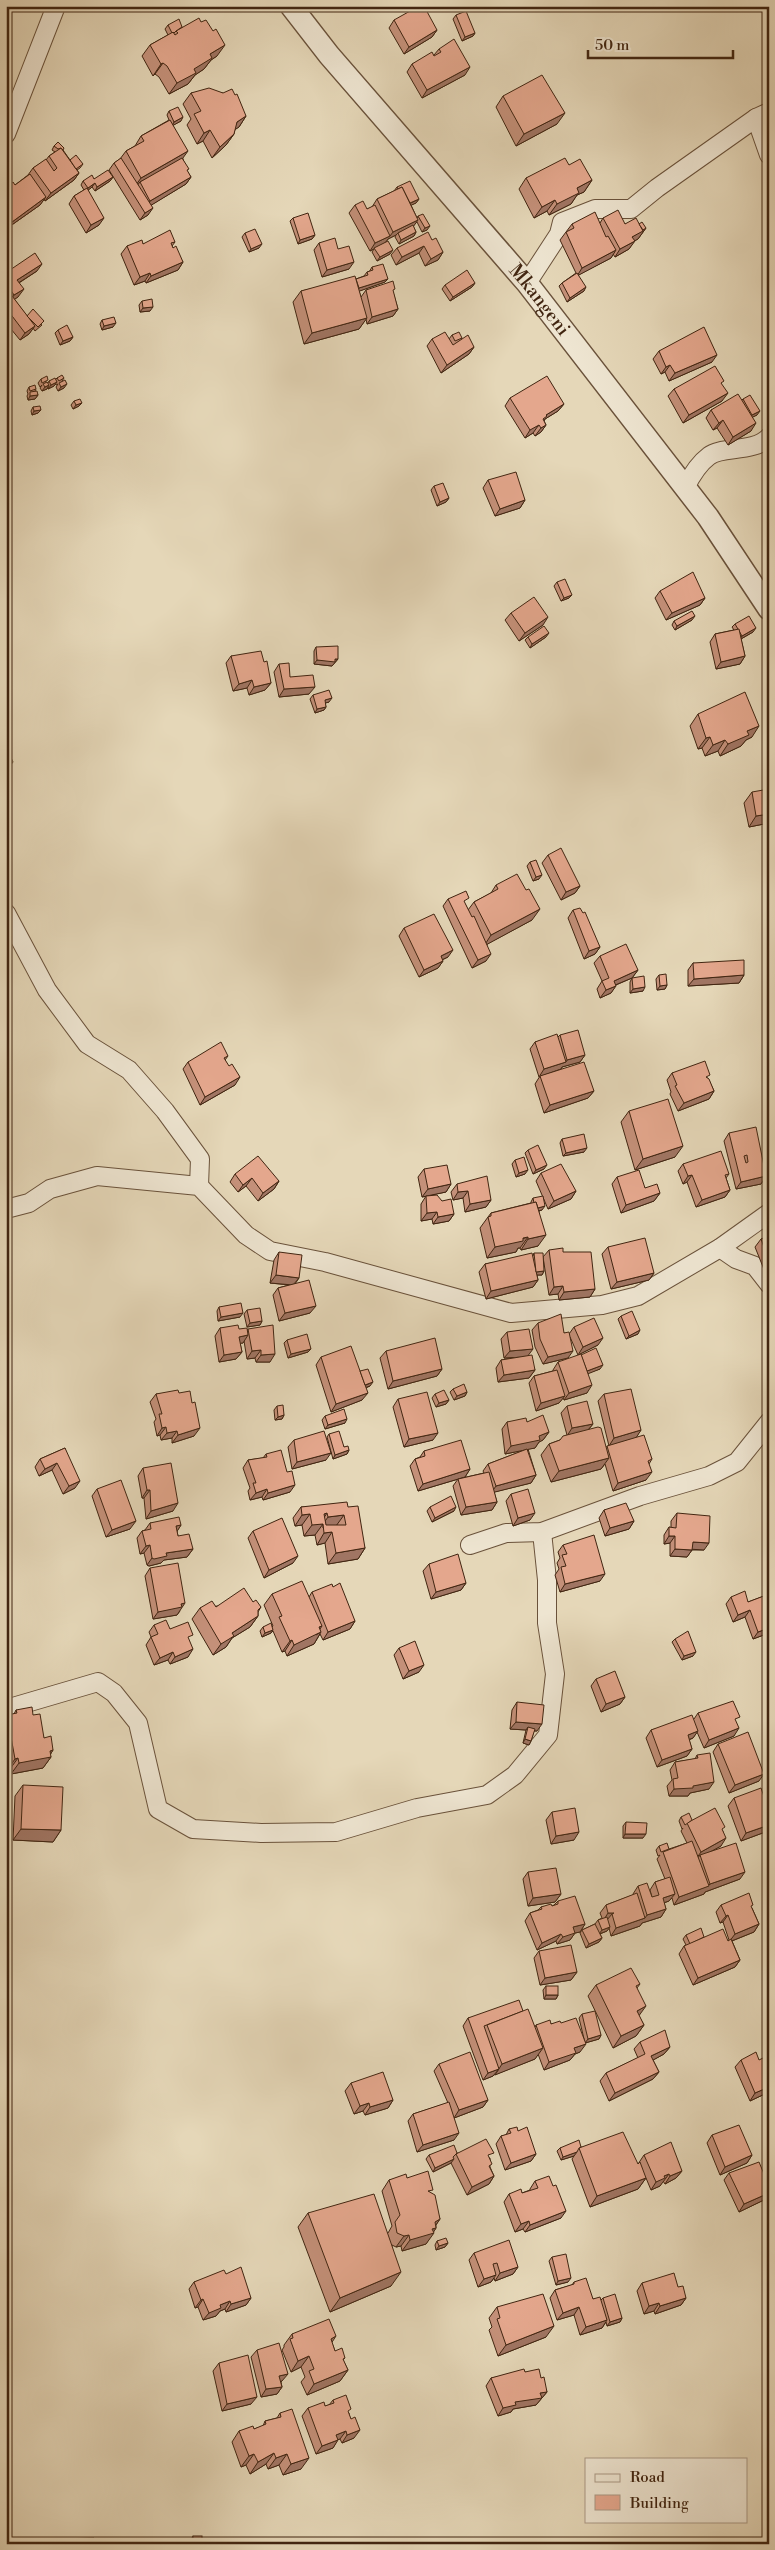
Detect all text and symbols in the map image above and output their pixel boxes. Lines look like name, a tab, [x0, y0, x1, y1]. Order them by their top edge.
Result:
scale bar	[588, 28, 732, 60]
text: 50 m	[595, 36, 629, 55]
street label: Mkangeni	[504, 259, 575, 341]
legend	[585, 2458, 748, 2522]
text: Road	[630, 2468, 665, 2487]
text: Building	[629, 2494, 689, 2513]

